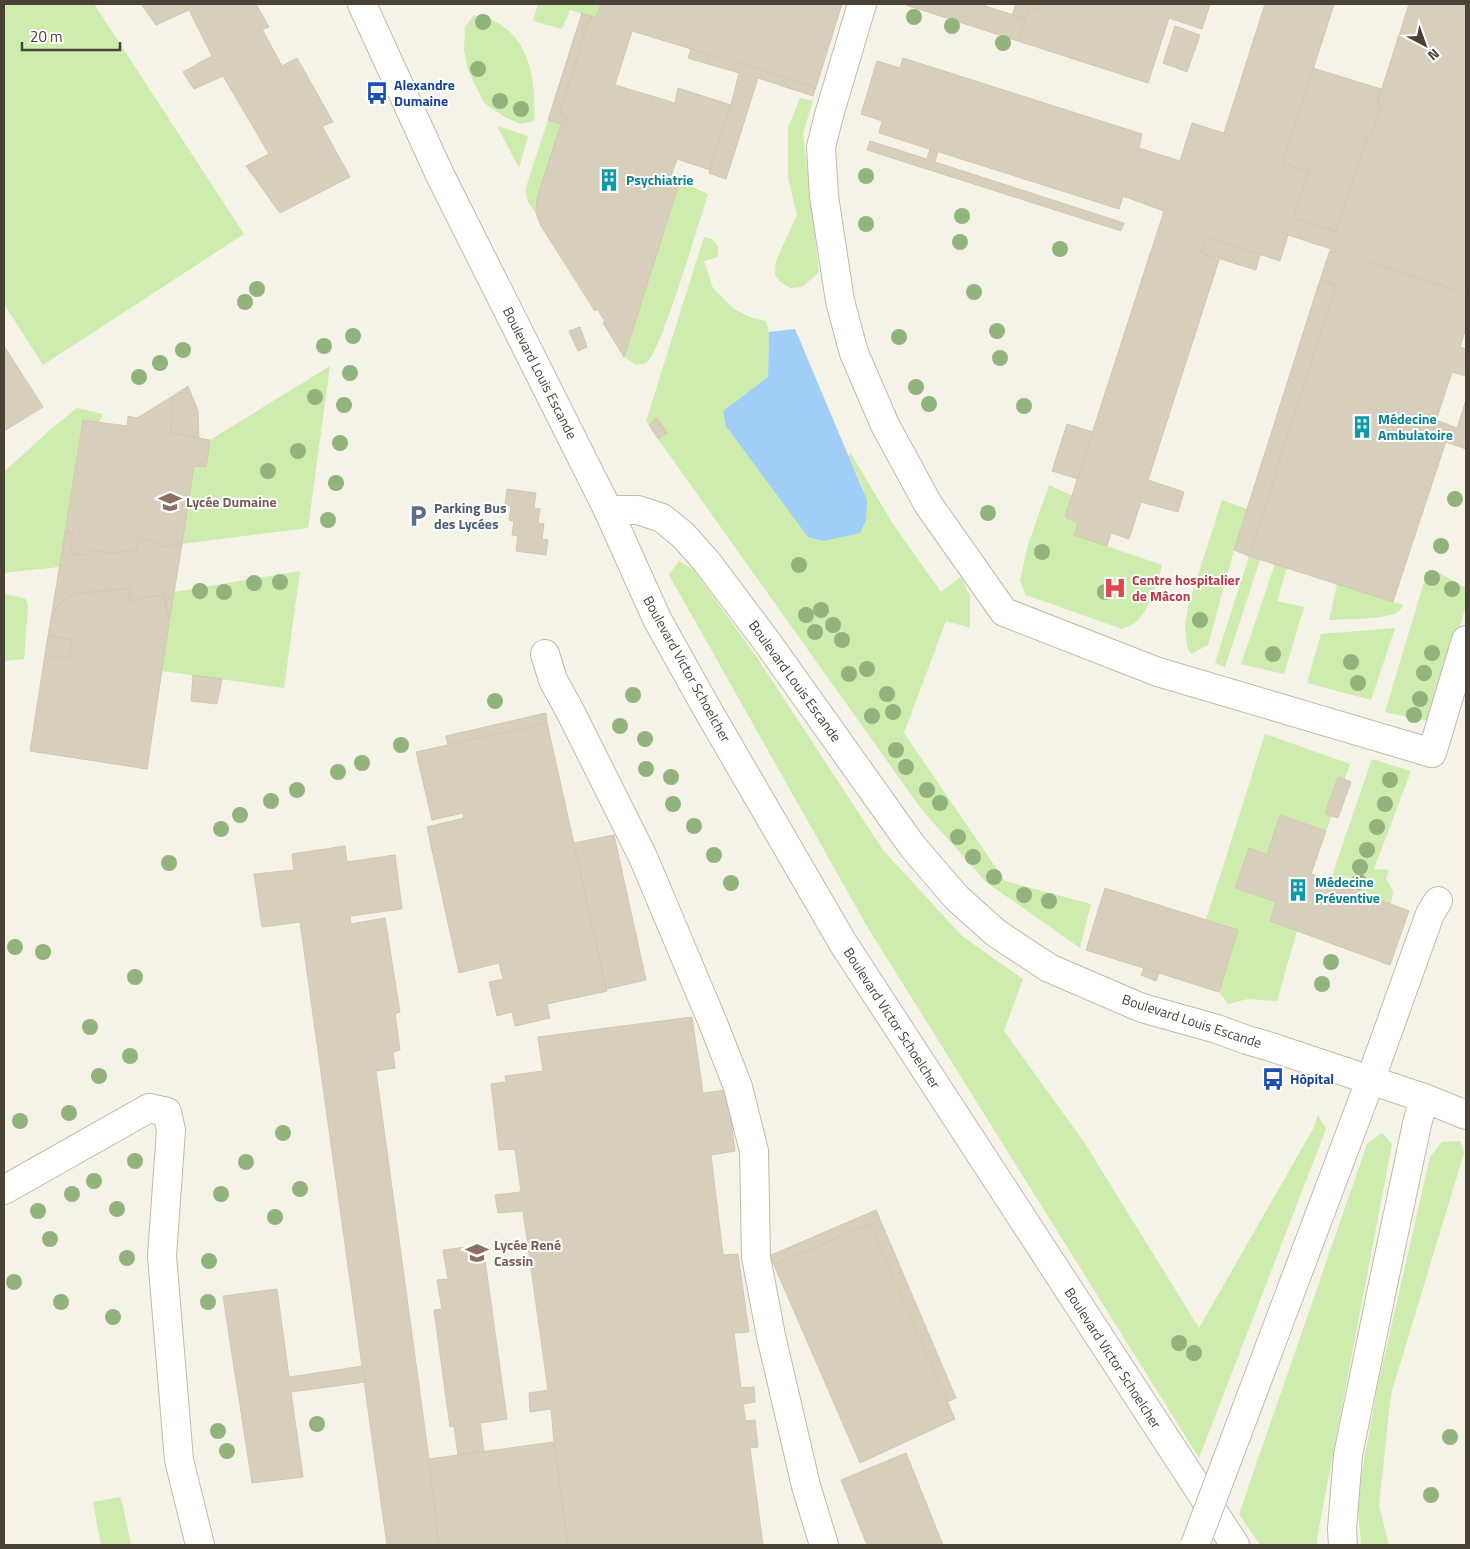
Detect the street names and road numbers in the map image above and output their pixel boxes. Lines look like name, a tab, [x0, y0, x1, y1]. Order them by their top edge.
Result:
street label: Boulevard Louis Escande	[498, 303, 583, 443]
street label: Boulevard Victor Schoelcher	[638, 592, 737, 746]
street label: Boulevard Louis Escande	[744, 616, 847, 746]
street label: Boulevard Victor Schoelcher	[839, 943, 946, 1093]
street label: Boulevard Louis Escande	[1120, 988, 1265, 1053]
street label: Boulevard Victor Schoelcher	[1060, 1283, 1167, 1433]

